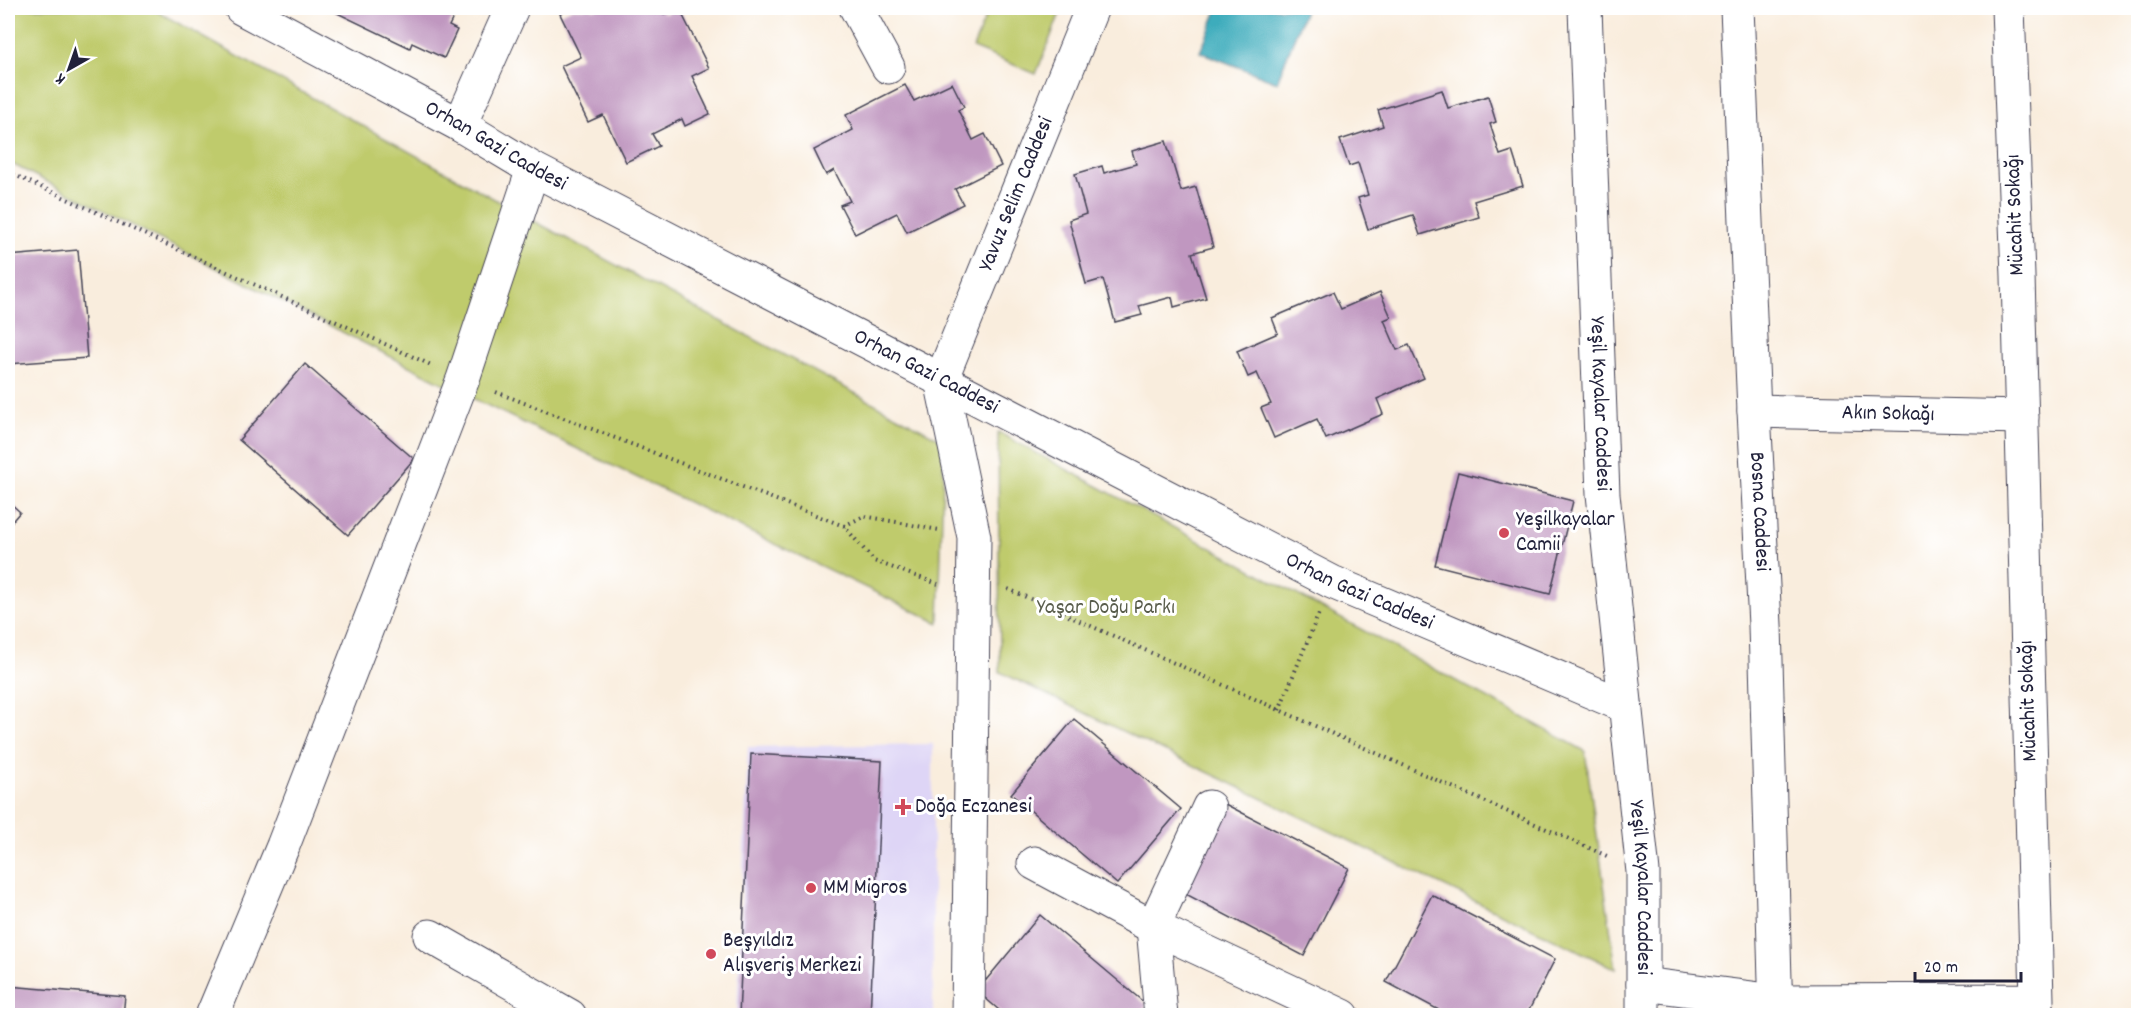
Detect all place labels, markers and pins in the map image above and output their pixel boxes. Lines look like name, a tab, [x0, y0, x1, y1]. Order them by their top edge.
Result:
place label: Yeşilkayalar Camii	[1516, 505, 1616, 561]
marker: Yeşilkayalar Camii	[1497, 526, 1511, 540]
place label: Doğa Eczanesi	[915, 792, 1032, 823]
marker: Doğa Eczanesi	[896, 800, 910, 814]
place label: MM Migros	[823, 873, 908, 904]
marker: MM Migros	[804, 881, 818, 895]
place label: Beşyıldız Alışveriş Merkezi	[723, 926, 861, 982]
marker: Beşyıldız Alışveriş Merkezi	[704, 947, 718, 961]

